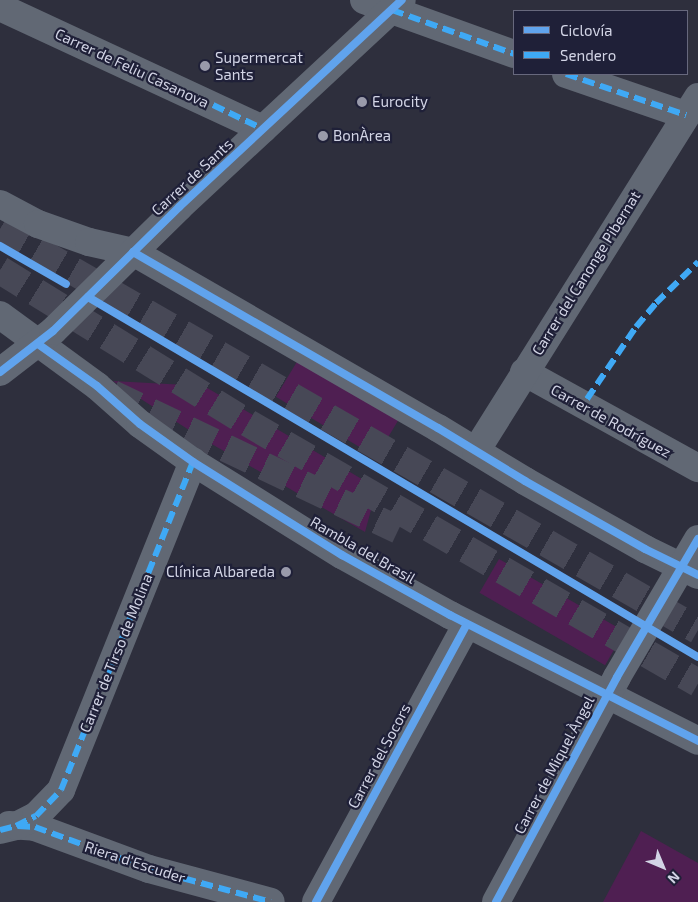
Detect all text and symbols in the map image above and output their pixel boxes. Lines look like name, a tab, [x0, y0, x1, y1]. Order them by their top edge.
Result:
legend	[513, 10, 688, 75]
text: Ciclovía	[560, 21, 612, 39]
street label: Carrer de Feliu Casanova	[52, 24, 212, 112]
text: Sendero	[560, 46, 616, 64]
place label: Supermercat Sants	[215, 48, 303, 83]
marker: Supermercat Sants	[199, 60, 211, 72]
place label: Eurocity	[372, 93, 428, 111]
marker: Eurocity	[356, 96, 368, 108]
place label: BonÀrea	[333, 127, 391, 145]
marker: BonÀrea	[317, 130, 329, 142]
street label: Carrer de Sants	[148, 135, 236, 219]
street label: Carrer del Canonge Pibernat	[528, 187, 644, 359]
street label: Carrer de Rodríguez	[548, 380, 674, 462]
street label: Rambla del Brasil	[307, 512, 419, 588]
place label: Clínica Albareda	[166, 563, 275, 581]
marker: Clínica Albareda	[279, 565, 293, 579]
street label: Carrer de Tirso de Molina	[76, 570, 156, 736]
street label: Carrer de Miquel Àngel	[510, 692, 598, 838]
street label: Carrer del Socors	[344, 700, 414, 812]
street label: Riera d'Escuder	[82, 837, 188, 887]
north arrow	[638, 842, 688, 892]
text: N	[664, 868, 684, 888]

